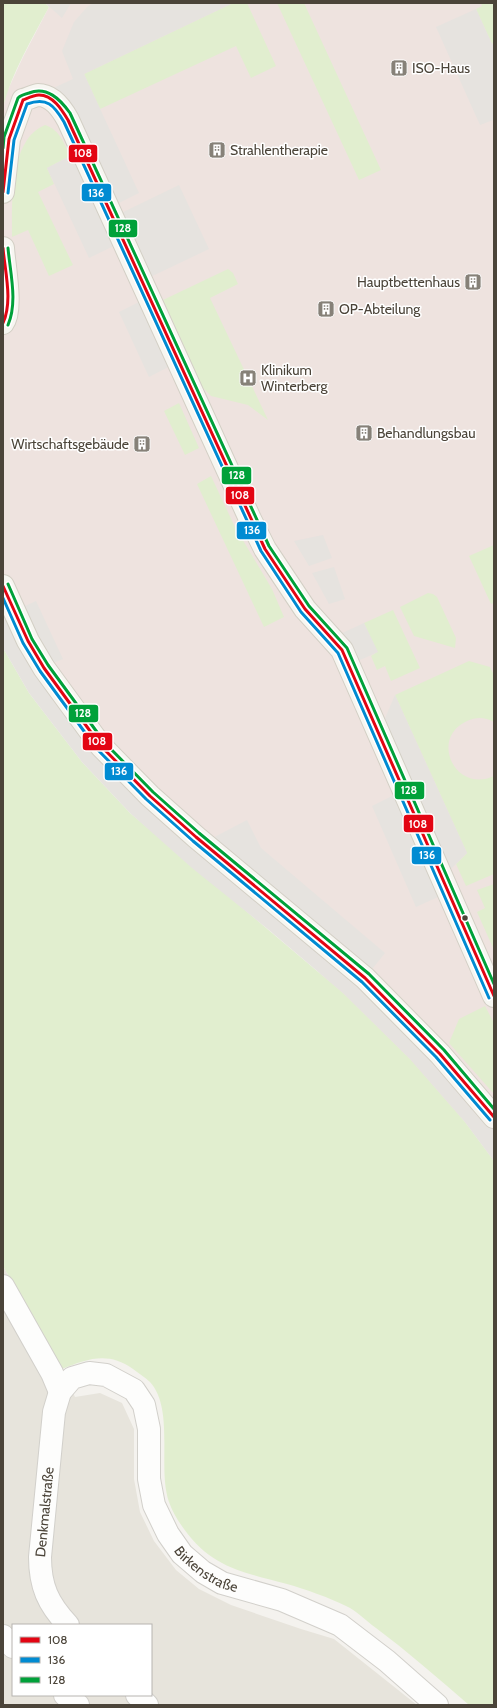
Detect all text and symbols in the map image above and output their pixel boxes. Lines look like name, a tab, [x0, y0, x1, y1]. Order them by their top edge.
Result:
building icon: ISO-Haus	[389, 58, 409, 78]
place label: ISO-Haus	[412, 59, 470, 77]
building icon: Strahlentherapie	[207, 140, 227, 160]
place label: Strahlentherapie	[230, 141, 328, 159]
line badge: 108	[68, 144, 98, 163]
text: 108	[74, 146, 93, 160]
line badge: 136	[81, 183, 112, 202]
text: 136	[88, 186, 104, 200]
line badge: 128	[108, 219, 138, 238]
text: 128	[115, 221, 132, 235]
building icon: Hauptbettenhaus	[463, 272, 483, 292]
place label: Hauptbettenhaus	[357, 273, 460, 291]
building icon: OP-Abteilung	[316, 299, 336, 319]
place label: OP-Abteilung	[339, 300, 421, 318]
place label: Klinikum Winterberg	[261, 361, 328, 395]
hospital icon: Klinikum Winterberg	[238, 368, 258, 388]
building icon: Behandlungsbau	[354, 423, 374, 443]
place label: Behandlungsbau	[377, 424, 476, 442]
building icon: Wirtschaftsgebäude	[132, 434, 152, 454]
place label: Wirtschaftsgebäude	[11, 435, 129, 453]
line badge: 128	[221, 466, 252, 485]
text: 128	[229, 468, 246, 482]
line badge: 108	[225, 486, 255, 505]
text: 108	[231, 488, 250, 502]
line badge: 136	[236, 521, 267, 540]
text: 136	[244, 523, 260, 537]
line badge: 128	[68, 704, 99, 723]
text: 128	[75, 706, 92, 720]
line badge: 108	[82, 732, 113, 751]
text: 108	[88, 734, 107, 748]
line badge: 136	[104, 762, 134, 781]
text: 136	[111, 764, 127, 778]
line badge: 128	[394, 781, 425, 800]
text: 128	[401, 783, 418, 797]
line badge: 108	[403, 814, 434, 833]
text: 108	[409, 817, 428, 831]
line badge: 136	[411, 846, 442, 865]
text: 136	[419, 848, 435, 862]
unlabelled marker	[460, 913, 470, 923]
street label: Denkmalstraße	[31, 1466, 58, 1558]
street label: Birkenstraße	[170, 1543, 240, 1596]
legend	[12, 1624, 152, 1696]
text: 108	[48, 1632, 68, 1647]
text: 136	[48, 1652, 65, 1667]
text: 128	[48, 1672, 65, 1687]

